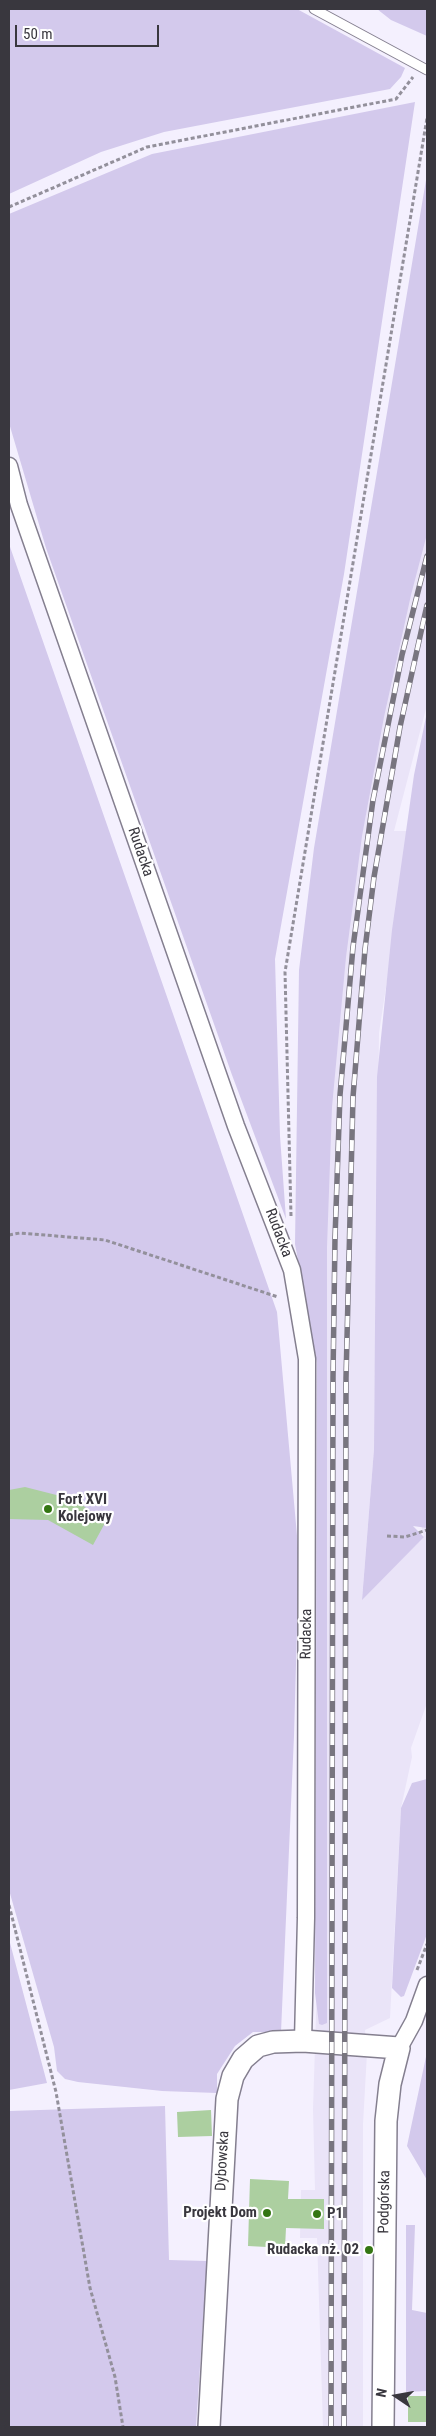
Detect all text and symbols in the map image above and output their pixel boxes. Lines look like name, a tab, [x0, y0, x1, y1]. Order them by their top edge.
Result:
scale bar	[18, 15, 161, 47]
text: 50 m	[23, 25, 53, 43]
street label: Rudacka	[123, 825, 157, 879]
street label: Rudacka	[261, 1206, 295, 1260]
place label: Fort XVI Kolejowy	[58, 1491, 112, 1526]
marker: Fort XVI Kolejowy	[42, 1503, 54, 1515]
street label: Rudacka	[298, 1608, 316, 1660]
street label: Dybowska	[212, 2130, 234, 2192]
street label: Podgórska	[375, 2170, 395, 2234]
place label: Projekt Dom	[183, 2204, 257, 2222]
place label: P1	[327, 2205, 343, 2223]
marker: Projekt Dom	[261, 2207, 273, 2219]
marker: P1	[311, 2208, 323, 2220]
place label: Rudacka nż. 02	[267, 2241, 359, 2259]
marker: Rudacka nż. 02	[363, 2244, 375, 2256]
north arrow	[371, 2371, 421, 2421]
text: N	[373, 2387, 390, 2399]

